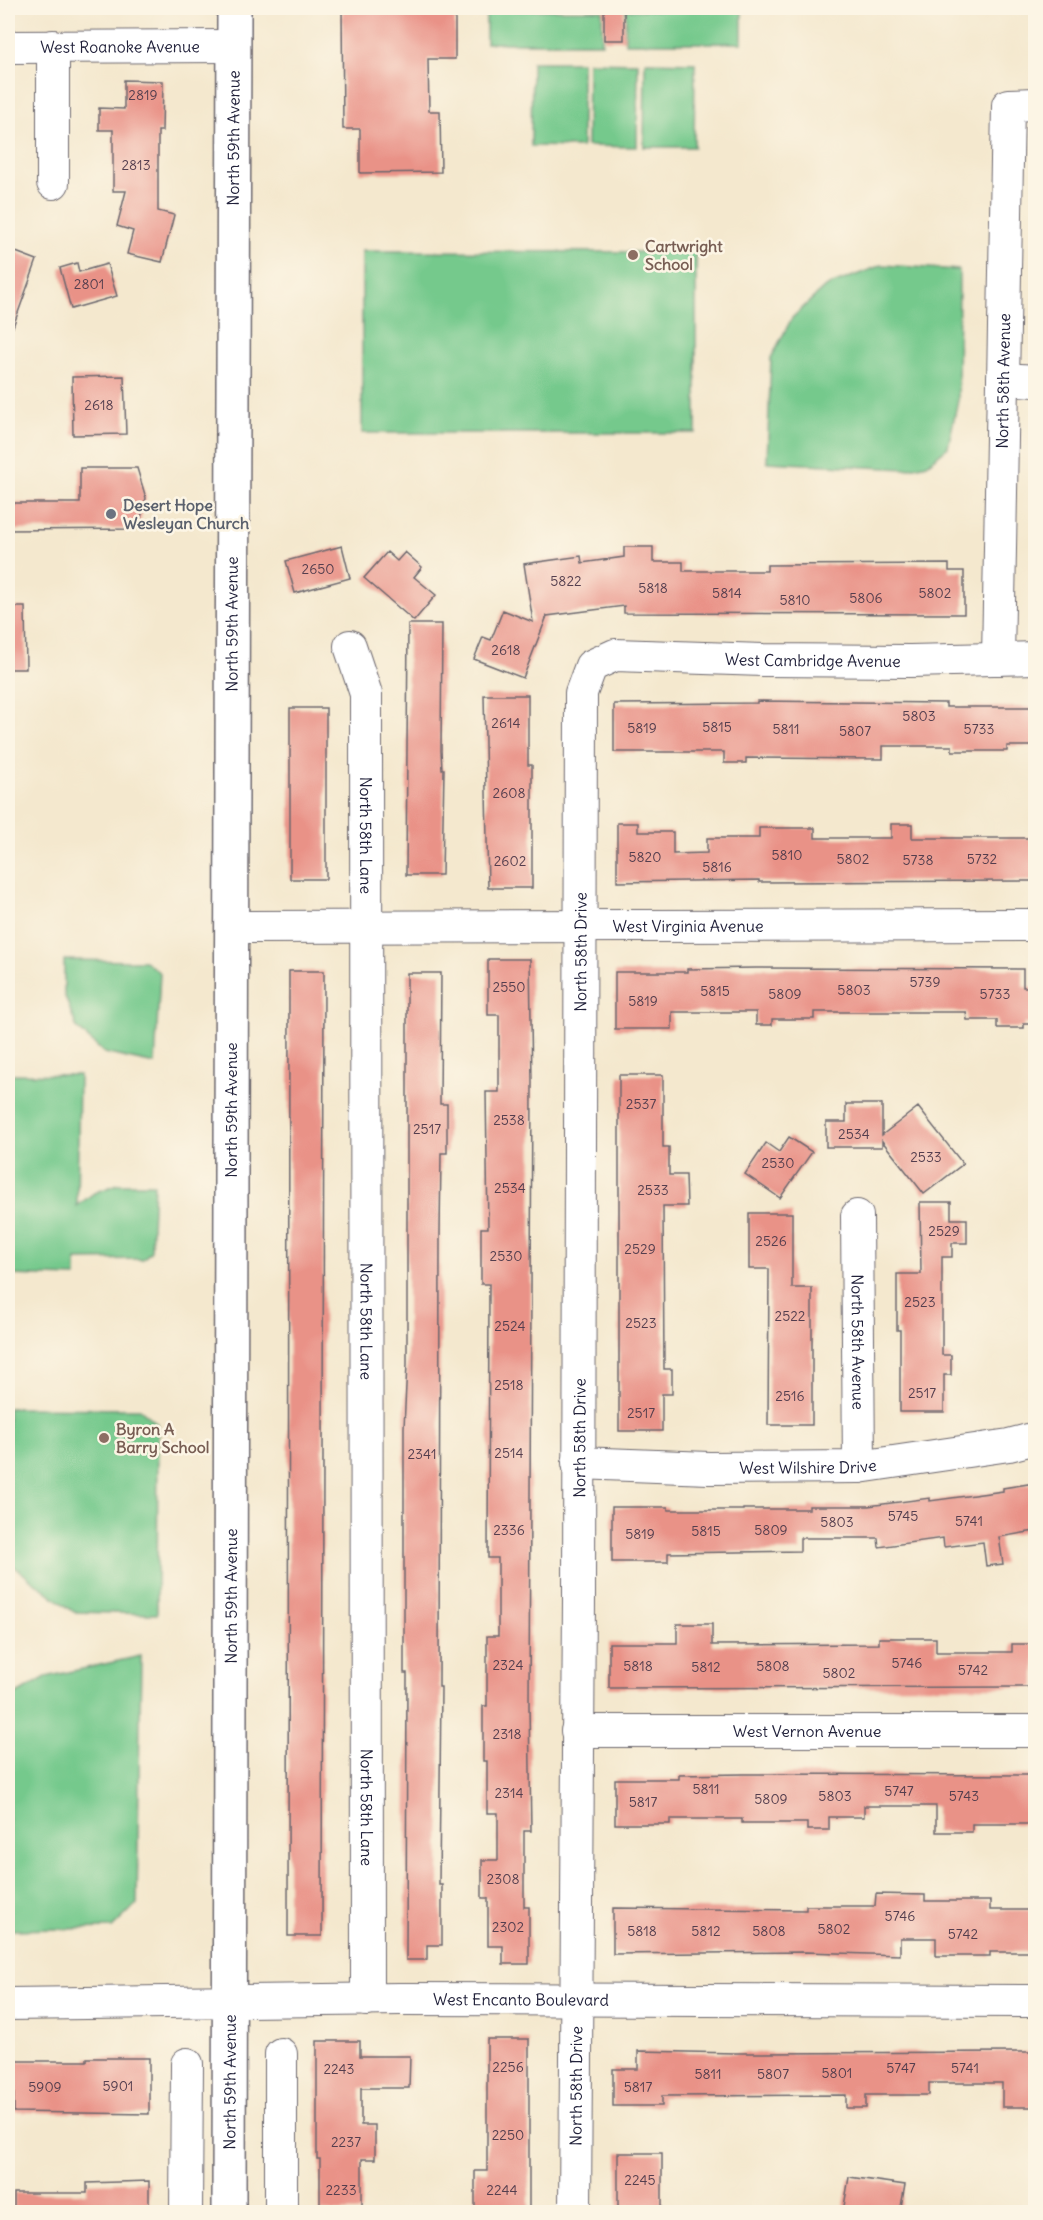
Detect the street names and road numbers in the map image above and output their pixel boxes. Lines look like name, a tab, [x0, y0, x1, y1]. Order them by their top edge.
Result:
street label: West Roanoke Avenue	[40, 36, 200, 57]
street label: North 59th Avenue	[223, 70, 244, 206]
street label: North 58th Avenue	[992, 313, 1014, 449]
street label: North 59th Avenue	[221, 556, 242, 692]
street label: West Cambridge Avenue	[724, 649, 901, 671]
street label: North 58th Lane	[356, 777, 376, 894]
street label: North 58th Drive	[570, 892, 591, 1012]
street label: West Virginia Avenue	[612, 916, 764, 936]
street label: North 59th Avenue	[221, 1042, 241, 1178]
street label: North 58th Lane	[356, 1263, 377, 1380]
street label: North 58th Avenue	[847, 1274, 869, 1410]
street label: North 58th Drive	[569, 1378, 589, 1498]
street label: West Wilshire Drive	[739, 1455, 878, 1478]
street label: North 59th Avenue	[221, 1528, 241, 1664]
street label: West Vernon Avenue	[733, 1721, 881, 1741]
street label: North 58th Lane	[357, 1749, 377, 1866]
street label: West Encanto Boulevard	[433, 1989, 609, 2010]
street label: North 59th Avenue	[219, 2014, 240, 2150]
street label: North 58th Drive	[565, 2026, 586, 2146]

